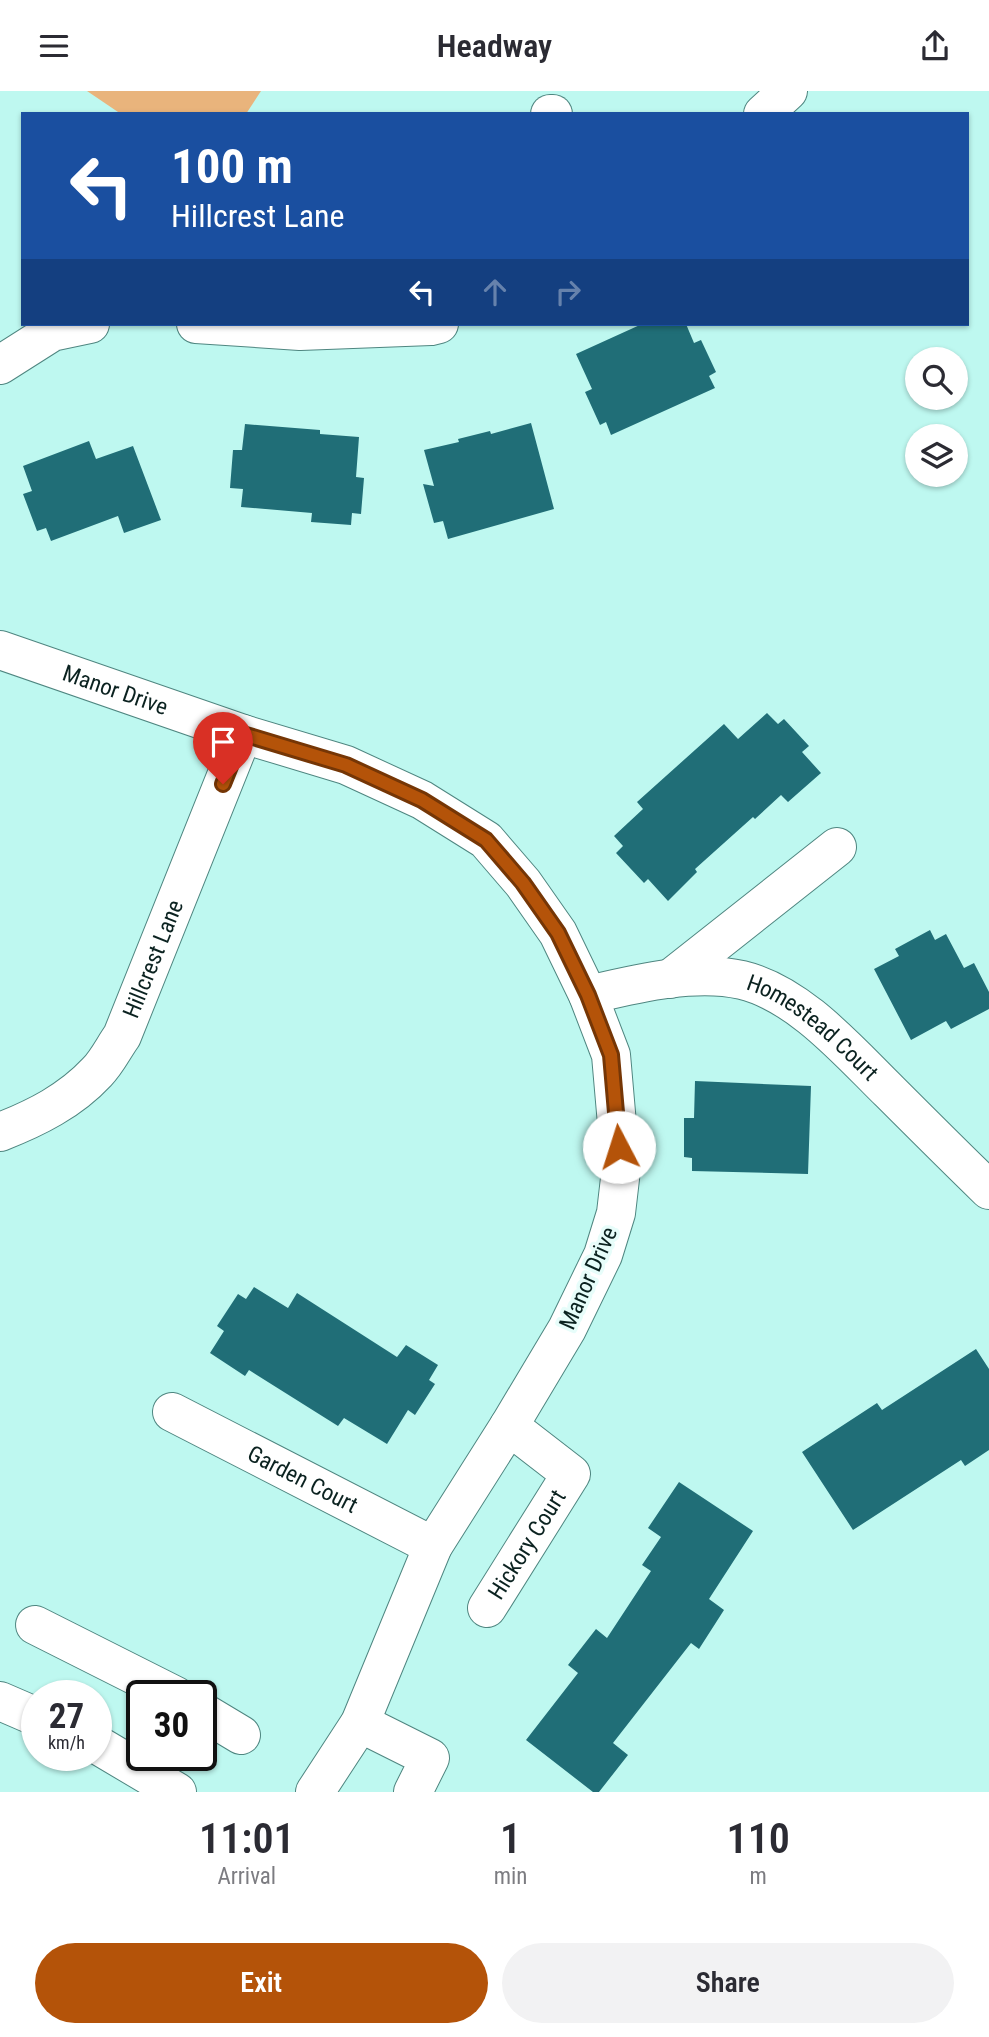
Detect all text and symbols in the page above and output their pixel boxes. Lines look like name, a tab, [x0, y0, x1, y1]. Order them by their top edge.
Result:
icon: menu	[35, 27, 73, 65]
text: Headway	[437, 27, 552, 65]
icon: share	[916, 27, 954, 65]
text: 100 m	[171, 138, 293, 195]
icon: left	[56, 140, 147, 231]
text: Hillcrest Lane	[171, 197, 345, 235]
icon: left	[403, 273, 441, 311]
icon: ahead	[476, 273, 514, 311]
icon: right	[549, 273, 587, 311]
map controls	[905, 347, 968, 487]
button: search	[905, 347, 968, 410]
button: layers	[905, 424, 968, 487]
street label: Manor Drive	[59, 660, 171, 721]
pin	[193, 712, 253, 784]
icon: arrive	[204, 723, 242, 761]
street label: Hillcrest Lane	[118, 896, 189, 1022]
street label: Homestead Court	[743, 969, 884, 1086]
position arrow	[582, 1110, 656, 1184]
street label: Manor Drive	[554, 1223, 623, 1334]
street label: Garden Court	[243, 1440, 362, 1519]
street label: Hickory Court	[483, 1485, 572, 1605]
speed limit sign: 30	[126, 1680, 217, 1771]
text: 27	[49, 1696, 84, 1737]
text: km/h	[48, 1732, 85, 1753]
text: 11:01	[199, 1814, 295, 1863]
text: 1	[500, 1814, 521, 1863]
text: 110	[727, 1814, 790, 1863]
text: Arrival	[218, 1863, 276, 1890]
text: min	[494, 1863, 527, 1890]
text: m	[750, 1863, 767, 1890]
button: Exit	[35, 1943, 488, 2023]
button: Share	[502, 1943, 954, 2023]

